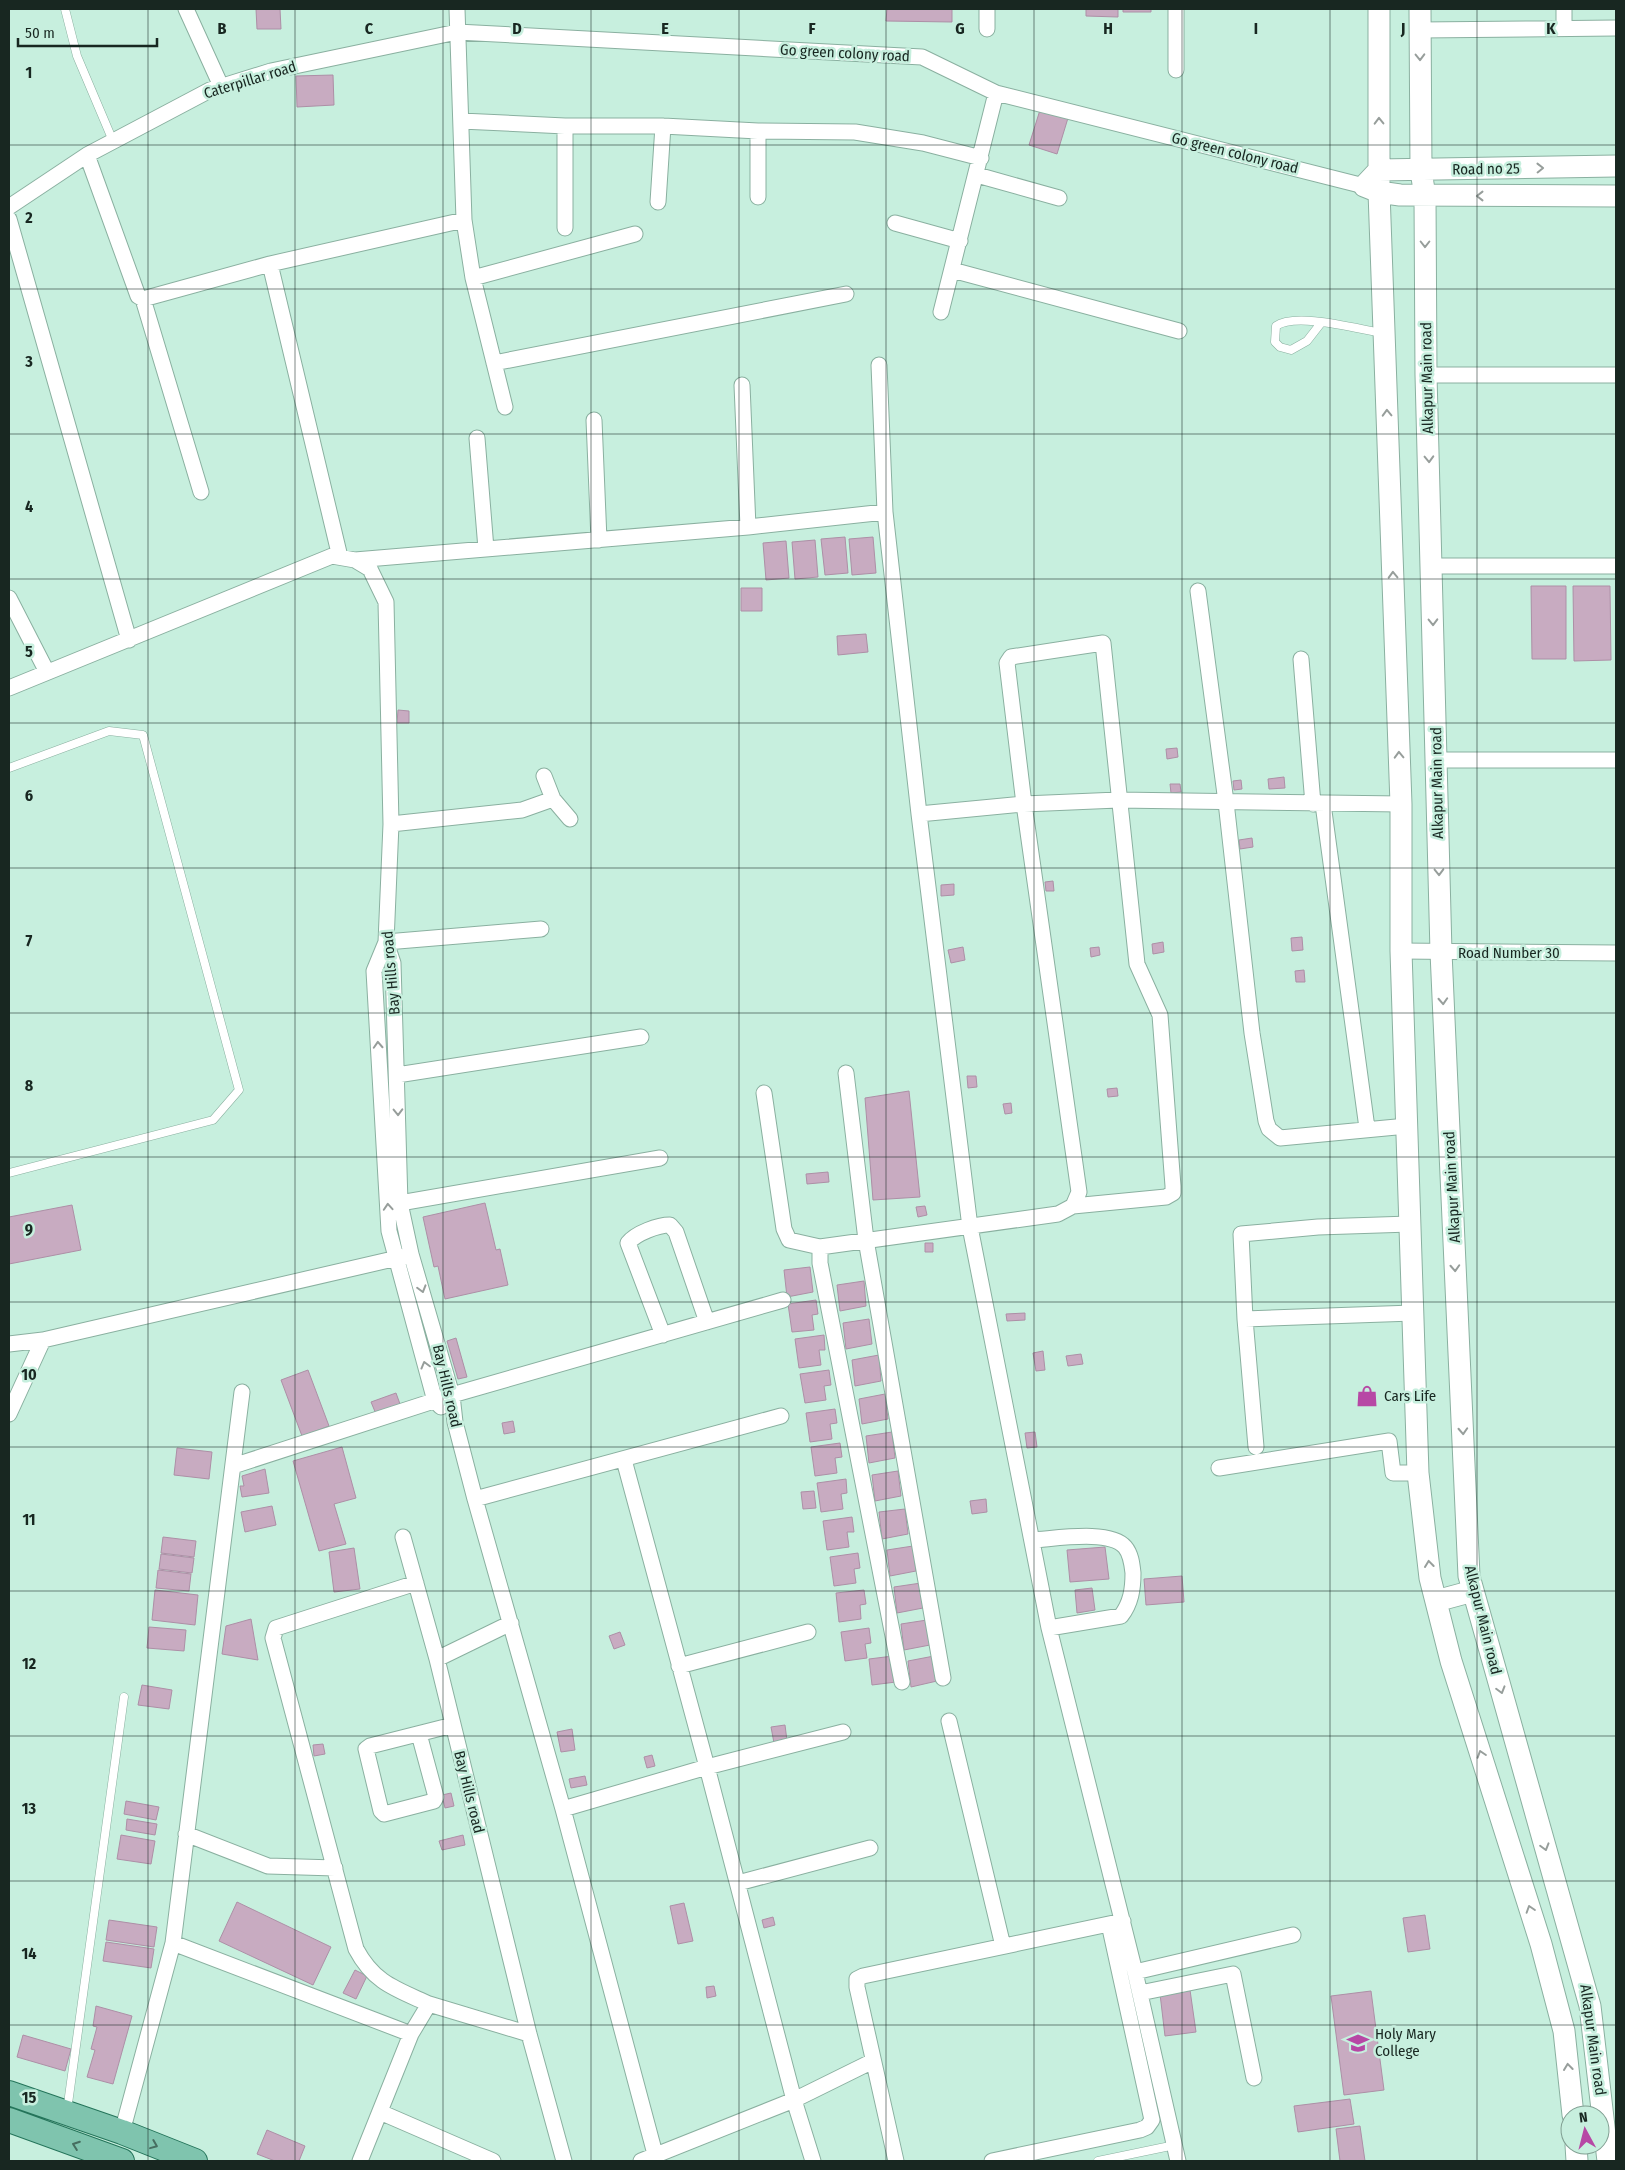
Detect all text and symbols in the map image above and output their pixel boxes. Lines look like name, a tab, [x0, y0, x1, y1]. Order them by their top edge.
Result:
scale bar	[18, 15, 156, 47]
text: B	[218, 19, 227, 38]
text: C	[365, 19, 374, 38]
text: D	[512, 19, 522, 38]
text: E	[661, 19, 669, 38]
text: F	[808, 19, 816, 38]
text: G	[955, 19, 965, 38]
text: H	[1103, 19, 1113, 38]
text: I	[1254, 19, 1258, 38]
text: J	[1400, 19, 1405, 38]
text: K	[1546, 19, 1556, 38]
text: 50 m	[25, 24, 55, 42]
street label: Go green colony road	[780, 41, 910, 65]
one-way arrow	[1415, 54, 1425, 62]
street label: Caterpillar road	[202, 57, 298, 103]
text: 1	[26, 63, 32, 82]
one-way arrow	[1374, 117, 1385, 125]
street label: Go green colony road	[1170, 129, 1300, 177]
street label: Road no 25	[1452, 159, 1520, 179]
one-way arrow	[1536, 163, 1544, 173]
one-way arrow	[1476, 191, 1484, 201]
text: 2	[24, 208, 33, 227]
one-way arrow	[1420, 241, 1430, 249]
street label: Alkapur Main road	[1417, 322, 1437, 434]
text: 3	[24, 352, 33, 371]
one-way arrow	[1381, 408, 1392, 416]
one-way arrow	[1423, 456, 1434, 464]
text: 4	[25, 497, 33, 516]
one-way arrow	[1387, 571, 1398, 579]
one-way arrow	[1428, 618, 1438, 626]
text: 5	[25, 642, 33, 661]
street label: Alkapur Main road	[1427, 727, 1447, 839]
one-way arrow	[1394, 751, 1404, 758]
text: 6	[25, 786, 33, 805]
one-way arrow	[1434, 868, 1444, 876]
street label: Bay Hills road	[378, 930, 404, 1016]
text: 7	[26, 931, 33, 950]
street label: Road Number 30	[1458, 944, 1560, 962]
one-way arrow	[1438, 998, 1448, 1005]
one-way arrow	[372, 1041, 383, 1049]
text: 8	[25, 1076, 34, 1095]
one-way arrow	[393, 1108, 403, 1116]
street label: Alkapur Main road	[1440, 1131, 1464, 1243]
one-way arrow	[382, 1203, 393, 1211]
text: 9	[25, 1220, 33, 1239]
one-way arrow	[1450, 1265, 1461, 1273]
one-way arrow	[416, 1285, 426, 1293]
street label: Bay Hills road	[429, 1343, 465, 1429]
one-way arrow	[421, 1361, 431, 1369]
text: 10	[21, 1365, 37, 1384]
shop icon: Cars Life	[1354, 1383, 1380, 1409]
place label: Cars Life	[1384, 1387, 1436, 1405]
one-way arrow	[1458, 1427, 1468, 1435]
text: 11	[22, 1510, 36, 1529]
one-way arrow	[1424, 1560, 1435, 1568]
street label: Alkapur Main road	[1461, 1564, 1505, 1676]
text: 12	[22, 1654, 37, 1673]
one-way arrow	[1495, 1686, 1505, 1694]
street label: Bay Hills road	[450, 1749, 488, 1835]
one-way arrow	[1476, 1750, 1486, 1759]
text: 13	[22, 1799, 37, 1818]
one-way arrow	[1539, 1842, 1550, 1851]
one-way arrow	[1526, 1905, 1536, 1914]
text: 14	[22, 1944, 37, 1963]
street label: Alkapur Main road	[1576, 1983, 1610, 2097]
place label: Holy Mary College	[1375, 2025, 1436, 2060]
school or university icon: Holy Mary College	[1345, 2030, 1371, 2056]
one-way arrow	[1563, 2062, 1574, 2070]
text: 15	[22, 2088, 36, 2107]
north arrow	[1560, 2105, 1610, 2155]
text: N	[1578, 2109, 1589, 2127]
one-way arrow	[149, 2139, 157, 2149]
one-way arrow	[73, 2141, 81, 2151]

